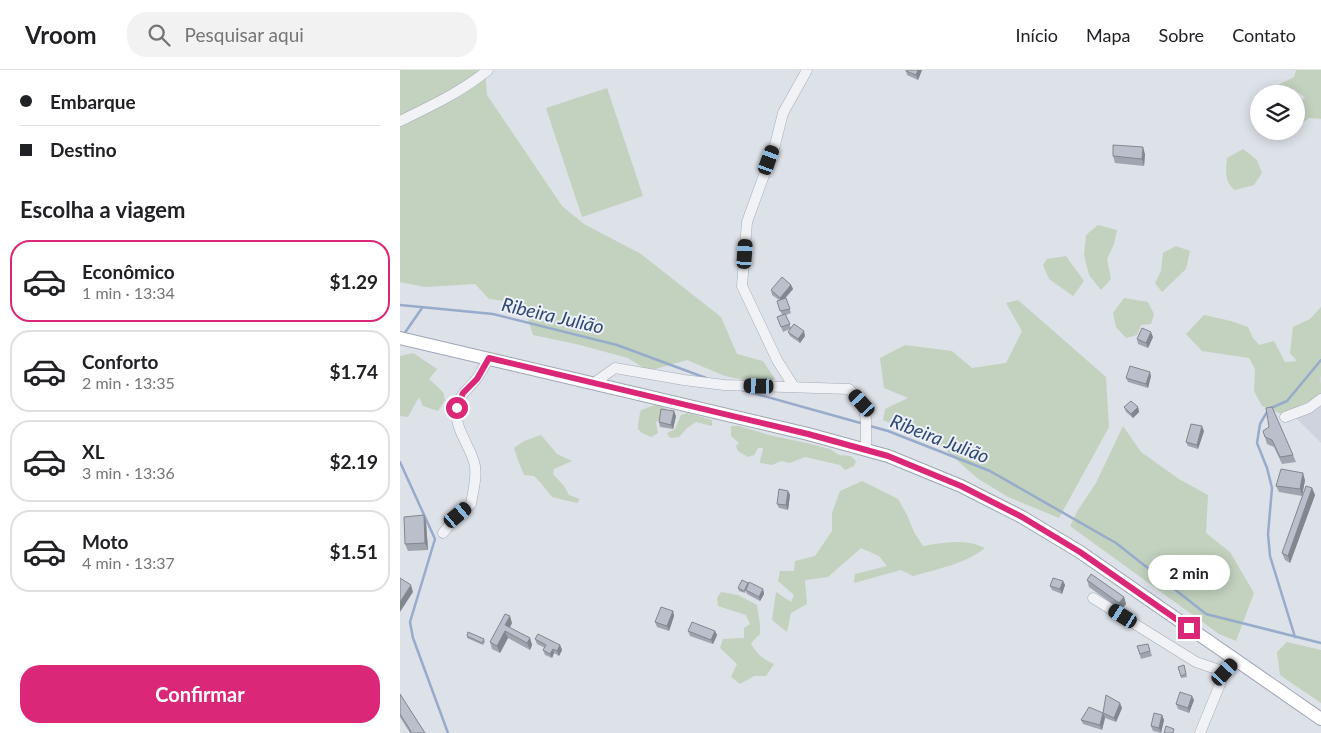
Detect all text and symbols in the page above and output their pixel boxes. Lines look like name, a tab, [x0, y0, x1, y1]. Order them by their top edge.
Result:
search box	[127, 12, 477, 57]
text: Vroom	[25, 20, 97, 49]
icon: search	[145, 21, 173, 49]
text: Pesquisar aqui	[185, 23, 304, 46]
text: Início	[1016, 24, 1058, 46]
text: Mapa	[1086, 24, 1130, 46]
text: Sobre	[1158, 24, 1204, 46]
text: Contato	[1232, 24, 1296, 46]
map controls	[1250, 85, 1305, 140]
button: layers	[1250, 85, 1305, 140]
text: Embarque	[50, 90, 136, 113]
text: Destino	[50, 138, 117, 161]
car	[756, 143, 781, 177]
text: Escolha a viagem	[20, 196, 186, 223]
car	[736, 239, 753, 269]
icon: car	[22, 259, 67, 304]
text: Econômico	[82, 260, 175, 283]
text: $1.29	[329, 270, 378, 293]
text: 1 min · 13:34	[82, 283, 175, 302]
water label: Ribeira Julião	[500, 292, 606, 338]
icon: car	[22, 349, 67, 394]
text: Conforto	[82, 350, 158, 373]
text: $1.74	[329, 360, 378, 383]
text: 2 min · 13:35	[82, 373, 175, 392]
car	[743, 378, 774, 394]
car	[846, 387, 877, 419]
route start	[446, 397, 468, 419]
water label: Ribeira Julião	[887, 409, 993, 467]
icon: car	[22, 439, 67, 484]
text: XL	[82, 440, 105, 463]
text: $2.19	[329, 450, 378, 473]
text: 3 min · 13:36	[82, 463, 175, 482]
car	[441, 500, 474, 530]
icon: car	[22, 529, 67, 574]
text: Moto	[82, 530, 128, 553]
text: $1.51	[329, 540, 378, 563]
text: 4 min · 13:37	[82, 553, 175, 572]
callout: 2 min	[1148, 556, 1230, 590]
text: 2 min	[1169, 563, 1209, 582]
car	[1106, 602, 1139, 630]
route end	[1178, 617, 1200, 639]
car	[1209, 656, 1240, 688]
button: Confirmar	[20, 665, 380, 723]

